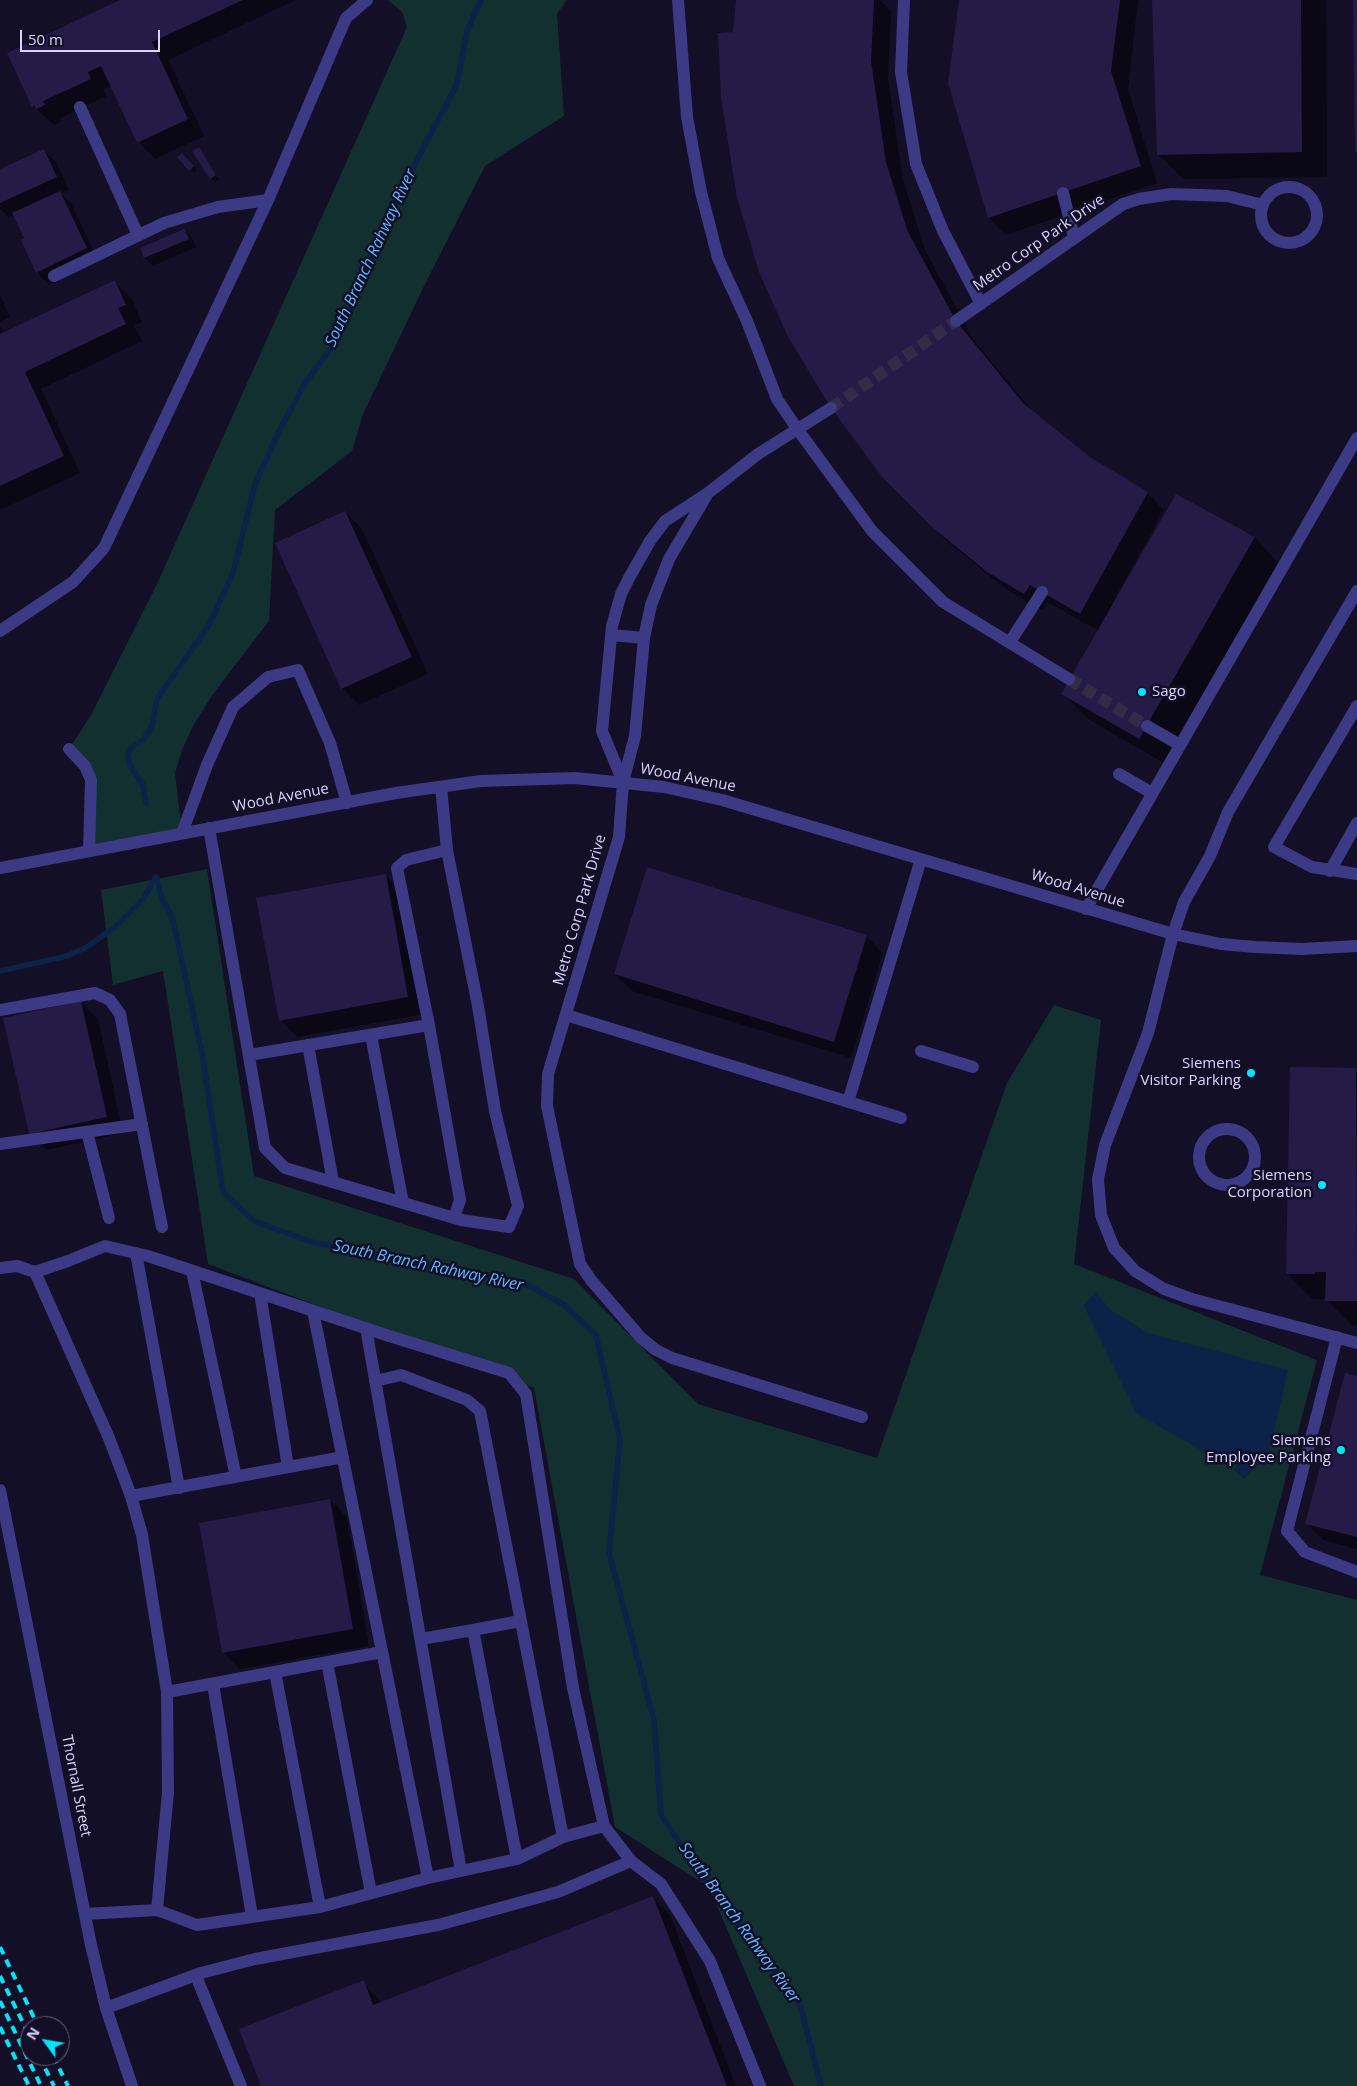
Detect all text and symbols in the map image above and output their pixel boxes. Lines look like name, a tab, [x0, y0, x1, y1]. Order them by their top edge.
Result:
scale bar	[22, 20, 162, 52]
text: 50 m	[28, 29, 63, 49]
water label: South Branch Rahway River	[321, 166, 421, 350]
street label: Metro Corp Park Drive	[970, 191, 1108, 295]
place label: Sago	[1152, 683, 1186, 701]
marker: Sago	[1136, 686, 1148, 698]
street label: Wood Avenue	[639, 760, 737, 796]
street label: Wood Avenue	[232, 780, 330, 816]
street label: Metro Corp Park Drive	[550, 833, 610, 987]
street label: Wood Avenue	[1029, 866, 1127, 912]
place label: Siemens Visitor Parking	[1140, 1055, 1241, 1090]
marker: Siemens Visitor Parking	[1245, 1067, 1257, 1079]
place label: Siemens Corporation	[1227, 1167, 1312, 1202]
marker: Siemens Corporation	[1316, 1179, 1328, 1191]
water label: South Branch Rahway River	[331, 1236, 525, 1296]
place label: Siemens Employee Parking	[1206, 1432, 1331, 1467]
marker: Siemens Employee Parking	[1335, 1444, 1347, 1456]
street label: Thornall Street	[57, 1733, 95, 1839]
water label: South Branch Rahway River	[674, 1839, 804, 2007]
north arrow	[20, 2016, 70, 2066]
text: N	[22, 2023, 44, 2043]

